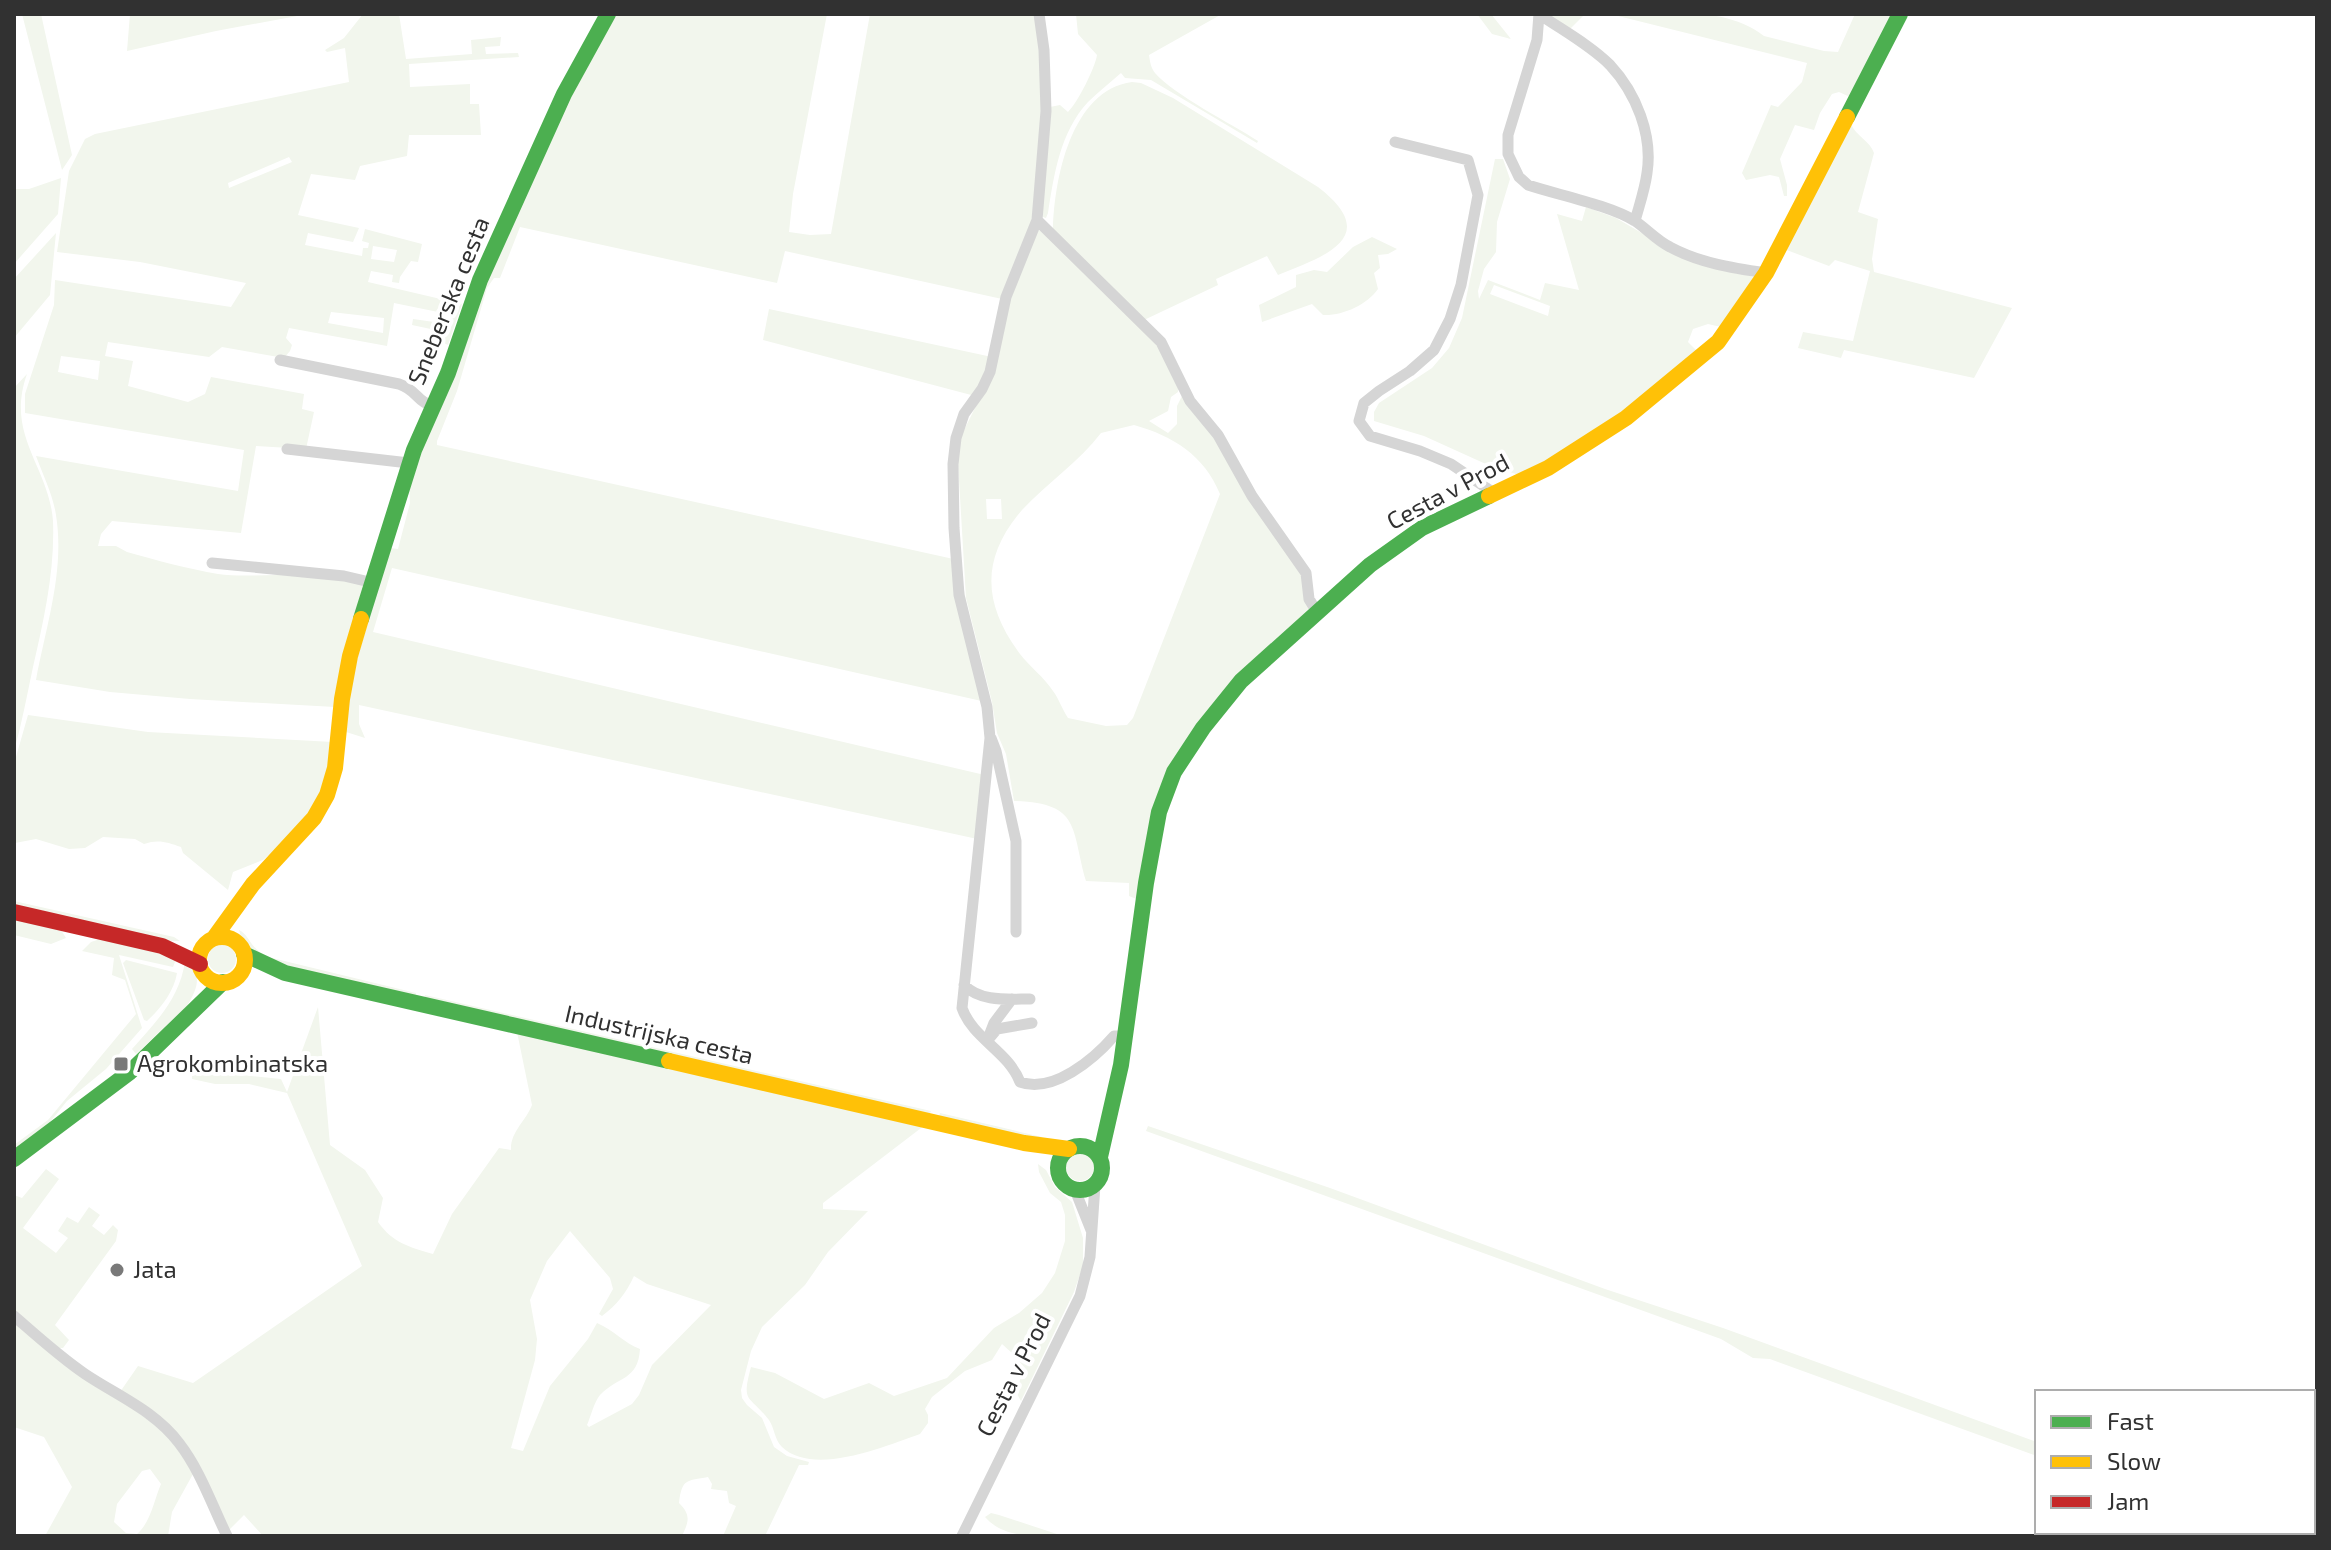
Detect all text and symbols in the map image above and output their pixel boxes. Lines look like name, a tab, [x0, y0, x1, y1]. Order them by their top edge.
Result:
street label: Sneberska cesta	[401, 212, 494, 389]
street label: Cesta v Prod	[1381, 446, 1513, 535]
street label: Industrijska cesta	[562, 998, 756, 1069]
place label: Agrokombinatska	[137, 1048, 328, 1077]
marker: Agrokombinatska	[112, 1055, 130, 1073]
place label: Jata	[133, 1254, 177, 1283]
marker: Jata	[108, 1261, 126, 1279]
street label: Cesta v Prod	[969, 1308, 1056, 1441]
legend	[2035, 1390, 2315, 1534]
text: Fast	[2107, 1406, 2154, 1435]
text: Slow	[2107, 1446, 2161, 1475]
text: Jam	[2107, 1486, 2149, 1515]

